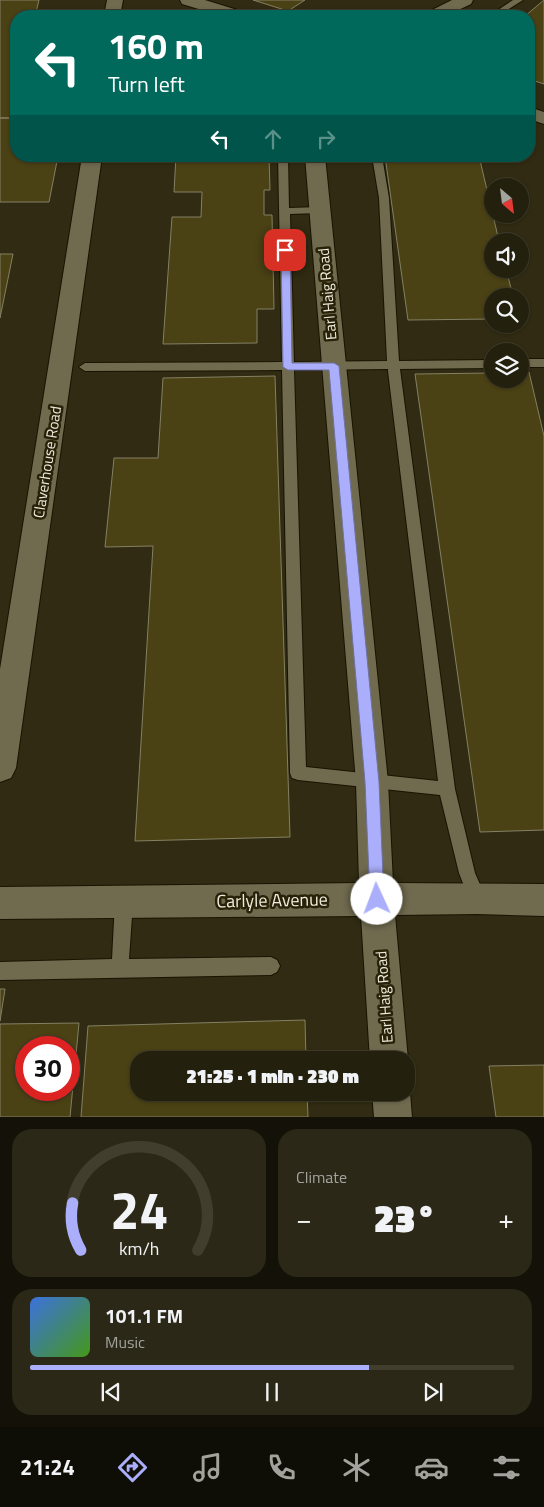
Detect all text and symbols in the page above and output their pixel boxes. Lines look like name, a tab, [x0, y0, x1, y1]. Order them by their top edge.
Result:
text: 160 m	[108, 19, 204, 73]
icon: left	[25, 30, 90, 95]
text: Turn left	[108, 67, 185, 101]
icon: left	[206, 125, 234, 153]
icon: ahead	[259, 125, 287, 153]
icon: right	[312, 125, 340, 153]
north arrow	[484, 178, 529, 222]
map controls	[484, 178, 529, 388]
pin	[264, 229, 306, 271]
button: sound	[484, 233, 529, 278]
icon: arrive	[271, 236, 299, 264]
street label: Earl Haig Road	[312, 247, 342, 341]
button: search	[484, 288, 529, 333]
button: layers	[484, 343, 529, 388]
street label: Claverhouse Road	[27, 404, 67, 520]
position arrow	[350, 872, 402, 924]
street label: Carlyle Avenue	[216, 886, 328, 914]
street label: Earl Haig Road	[369, 950, 399, 1044]
speed limit sign: 30	[15, 1036, 80, 1101]
text: 21:25 · 1 min · 230 m	[186, 1061, 359, 1090]
text: Climate	[296, 1165, 347, 1189]
text: 24	[110, 1170, 168, 1249]
text: 23°	[374, 1189, 436, 1247]
text: −	[296, 1197, 312, 1240]
text: +	[498, 1197, 514, 1240]
text: km/h	[119, 1235, 159, 1262]
text: 101.1 FM	[105, 1301, 183, 1330]
text: Music	[105, 1330, 145, 1354]
icon: previous	[97, 1378, 125, 1406]
icon: pause	[258, 1378, 286, 1406]
icon: next	[419, 1378, 447, 1406]
text: 21:24	[20, 1450, 75, 1484]
icon: directions	[115, 1450, 150, 1485]
icon: music	[190, 1450, 225, 1485]
icon: phone	[264, 1450, 299, 1485]
icon: climate	[339, 1450, 374, 1485]
icon: car	[414, 1450, 449, 1485]
icon: filters	[489, 1450, 524, 1485]

